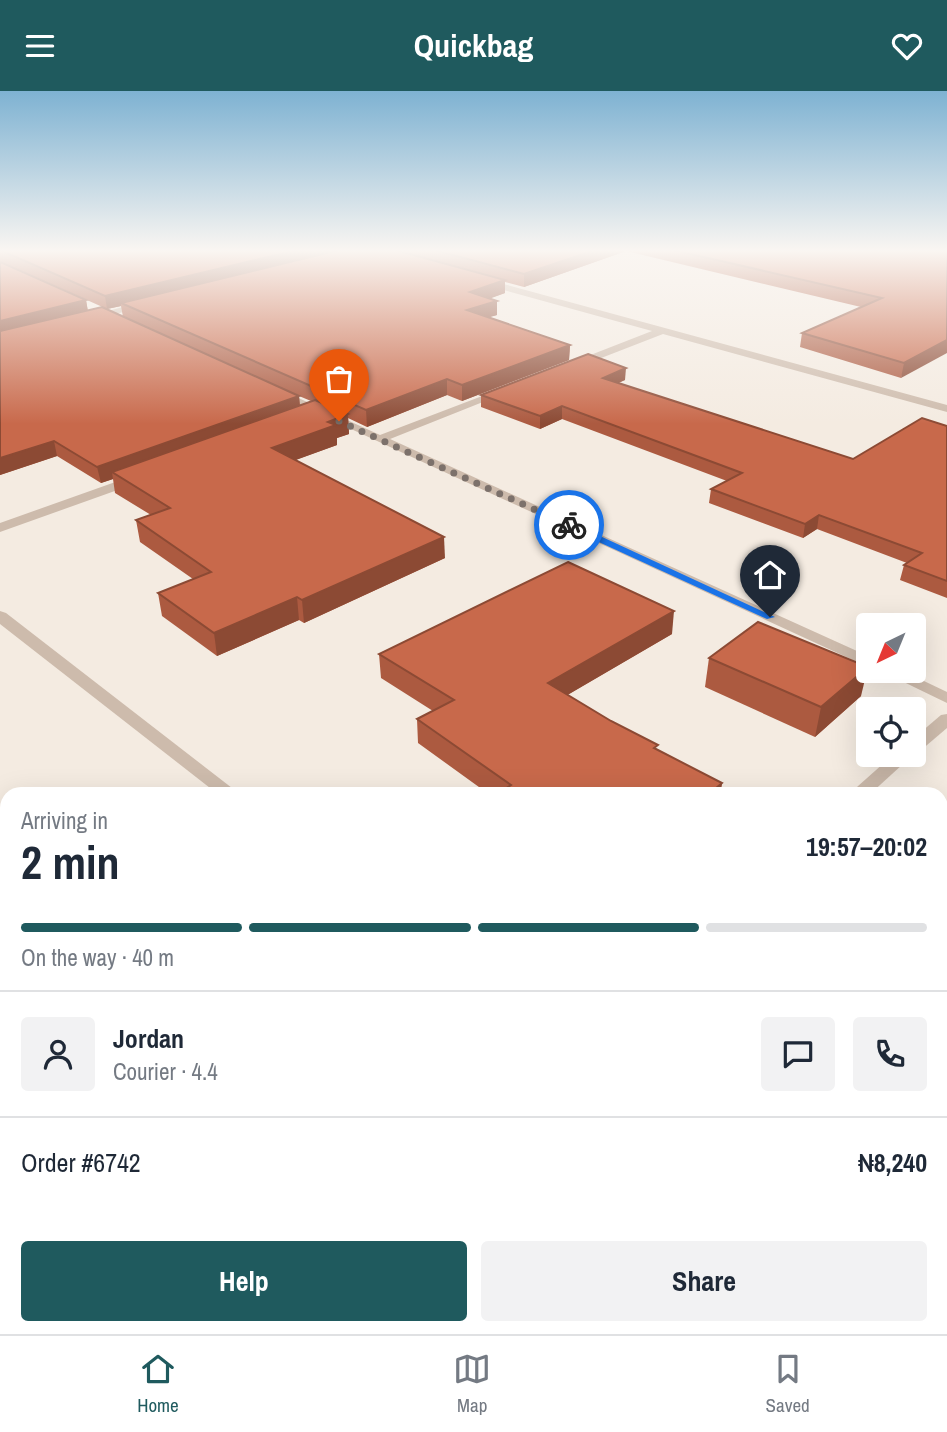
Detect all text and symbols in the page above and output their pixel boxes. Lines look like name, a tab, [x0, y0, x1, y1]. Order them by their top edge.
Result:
text: Quickbag	[414, 24, 533, 67]
icon: menu	[21, 27, 59, 65]
icon: heart	[888, 27, 926, 65]
pin	[309, 349, 369, 421]
icon: bag	[320, 360, 358, 398]
courier	[534, 490, 604, 560]
icon: bike	[550, 506, 588, 544]
pin	[740, 545, 800, 617]
icon: home	[751, 556, 789, 594]
north arrow	[856, 613, 926, 683]
map controls	[856, 613, 926, 767]
button: locate	[856, 697, 926, 767]
text: Arriving in	[21, 805, 108, 836]
text: 19:57–20:02	[806, 829, 927, 864]
text: 2 min	[21, 831, 120, 893]
text: On the way · 40 m	[21, 942, 174, 973]
button: person	[21, 1017, 95, 1091]
button: chat	[761, 1017, 835, 1091]
button: phone	[853, 1017, 927, 1091]
text: Jordan	[113, 1021, 184, 1056]
text: Courier · 4.4	[113, 1056, 218, 1087]
text: Order #6742	[21, 1145, 141, 1180]
text: ₦8,240	[858, 1145, 927, 1180]
button: Help	[21, 1241, 467, 1321]
button: Share	[481, 1241, 927, 1321]
tab: Home	[137, 1350, 179, 1418]
tab: Map	[453, 1350, 491, 1418]
tab: Saved	[766, 1350, 810, 1418]

